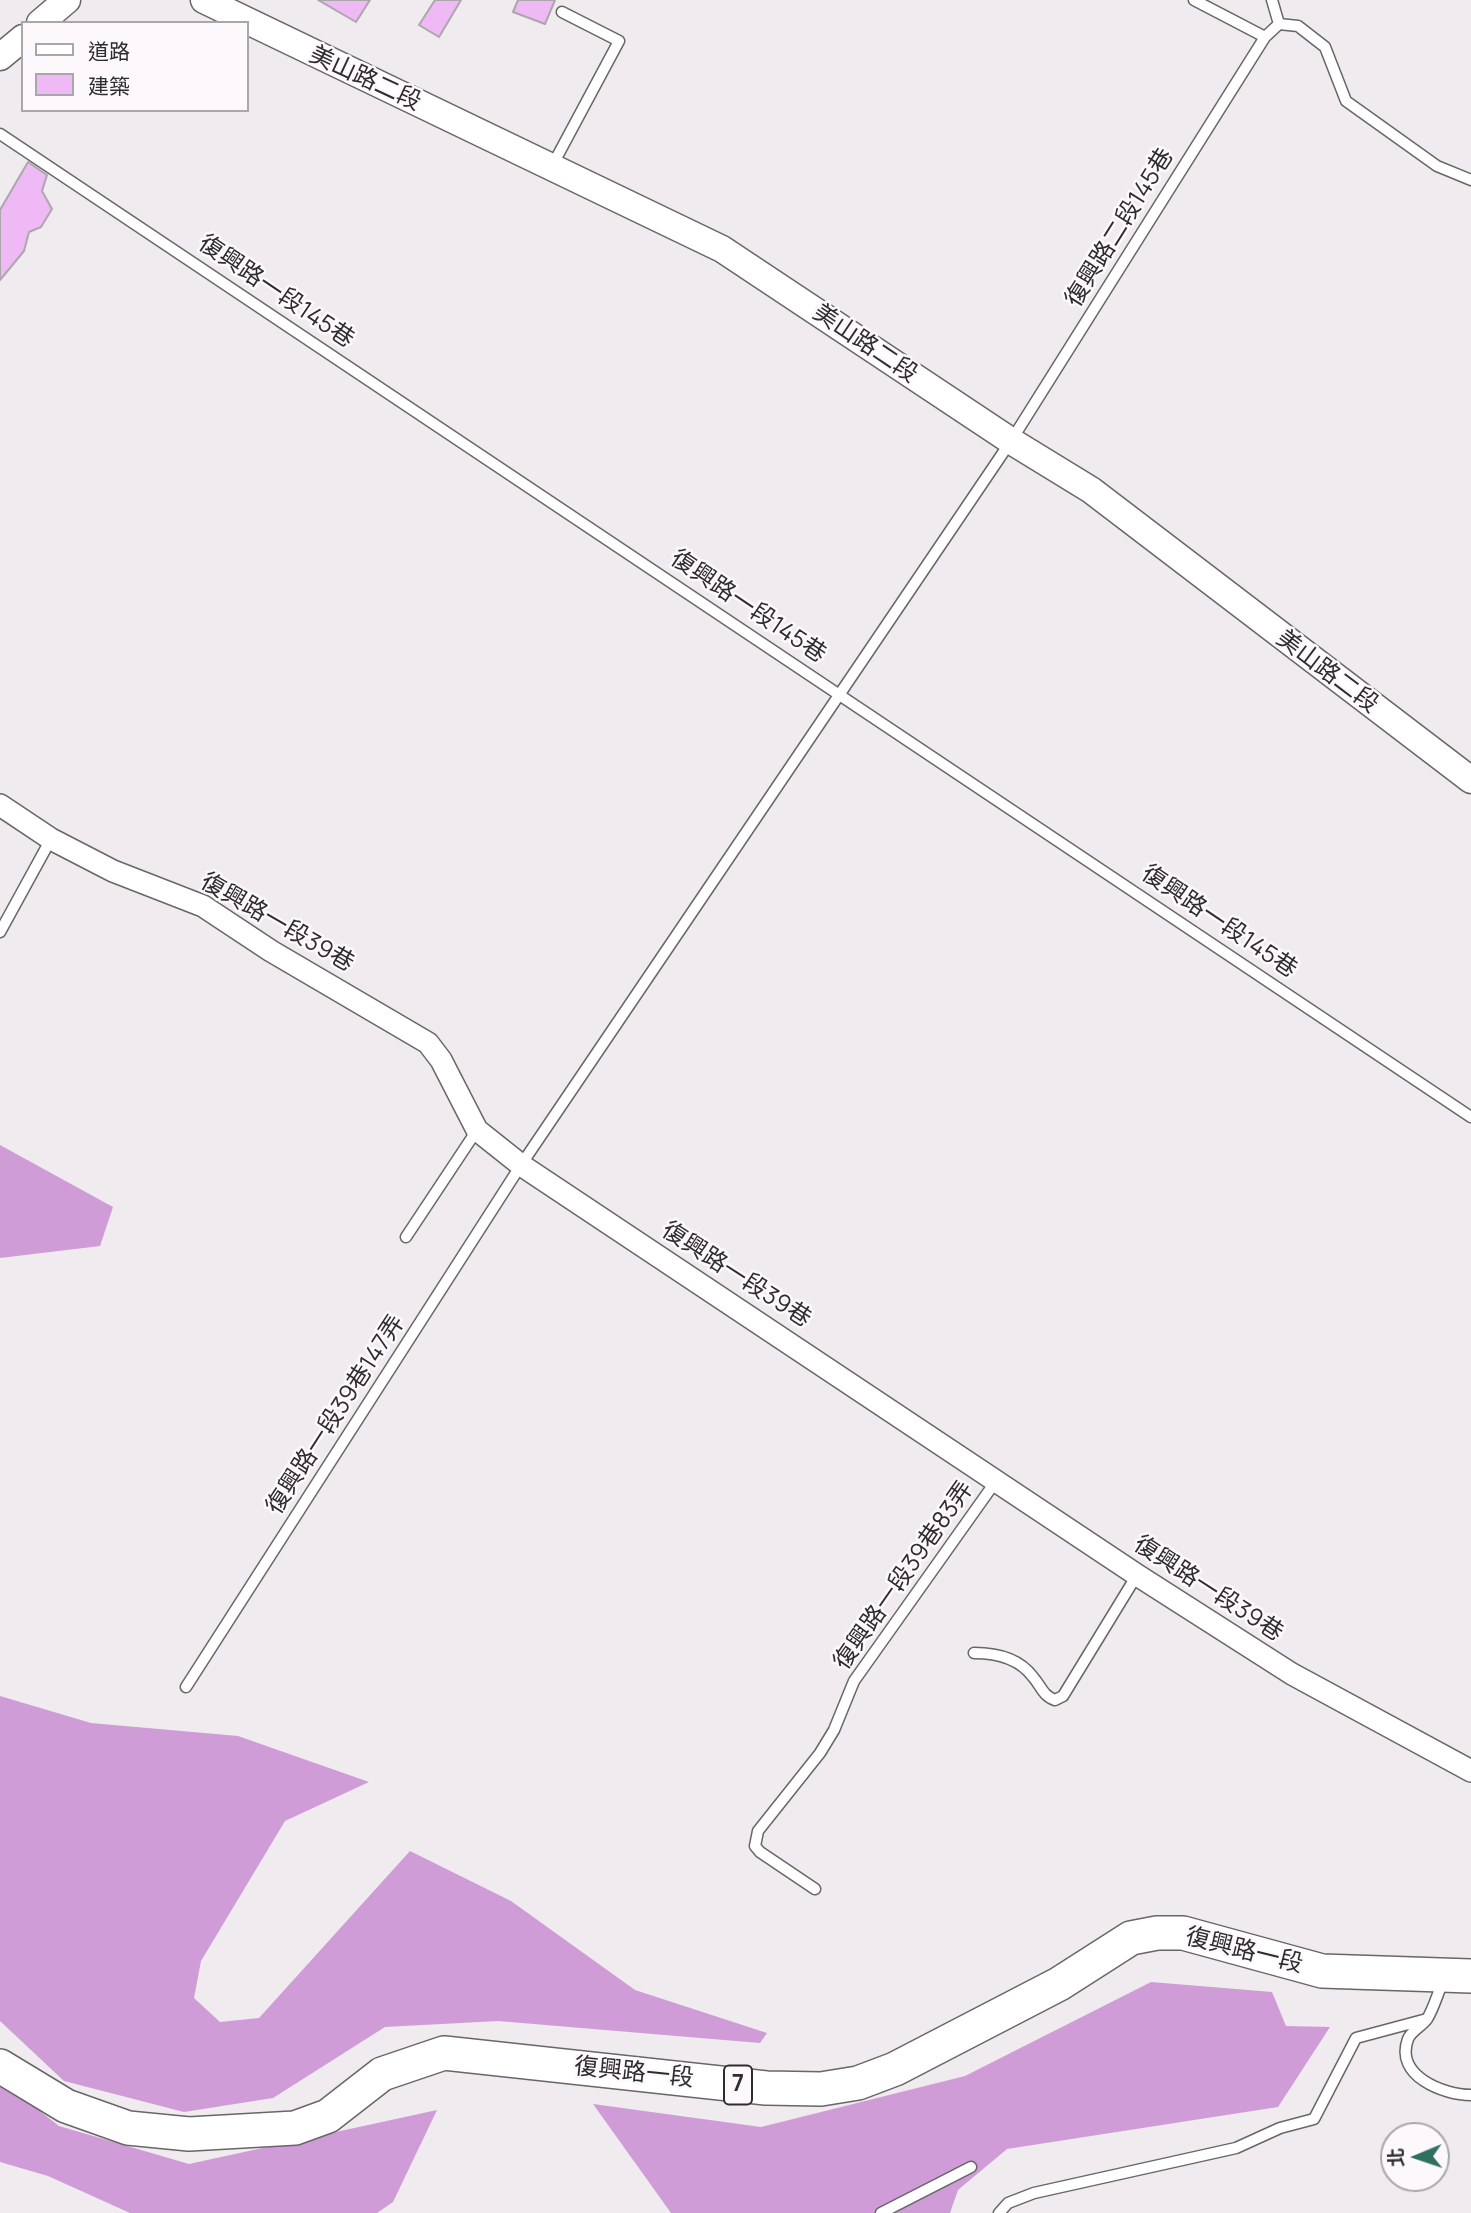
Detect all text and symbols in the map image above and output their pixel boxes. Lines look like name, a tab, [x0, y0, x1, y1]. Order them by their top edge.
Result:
legend	[21, 21, 248, 112]
text: 道路	[88, 37, 130, 65]
street label: 美山路二段	[305, 41, 425, 117]
text: 建築	[88, 72, 130, 100]
street label: 復興路二段145巷	[1060, 143, 1180, 313]
street label: 復興路一段145巷	[193, 229, 359, 355]
street label: 美山路二段	[807, 299, 923, 389]
street label: 復興路一段145巷	[665, 544, 831, 670]
street label: 美山路二段	[1270, 624, 1384, 720]
street label: 復興路一段145巷	[1136, 859, 1302, 985]
street label: 復興路一段39巷	[195, 867, 359, 979]
street label: 復興路一段39巷	[656, 1216, 816, 1334]
street label: 復興路一段39巷147弄	[261, 1310, 411, 1520]
street label: 復興路一段39巷83弄	[828, 1476, 980, 1676]
street label: 復興路一段39巷	[1128, 1530, 1288, 1648]
street label: 復興路一段	[1182, 1923, 1306, 1979]
street label: 復興路一段	[573, 2052, 695, 2094]
road number: 7	[724, 2066, 752, 2104]
north arrow	[1380, 2122, 1450, 2192]
text: 北	[1383, 2148, 1409, 2168]

